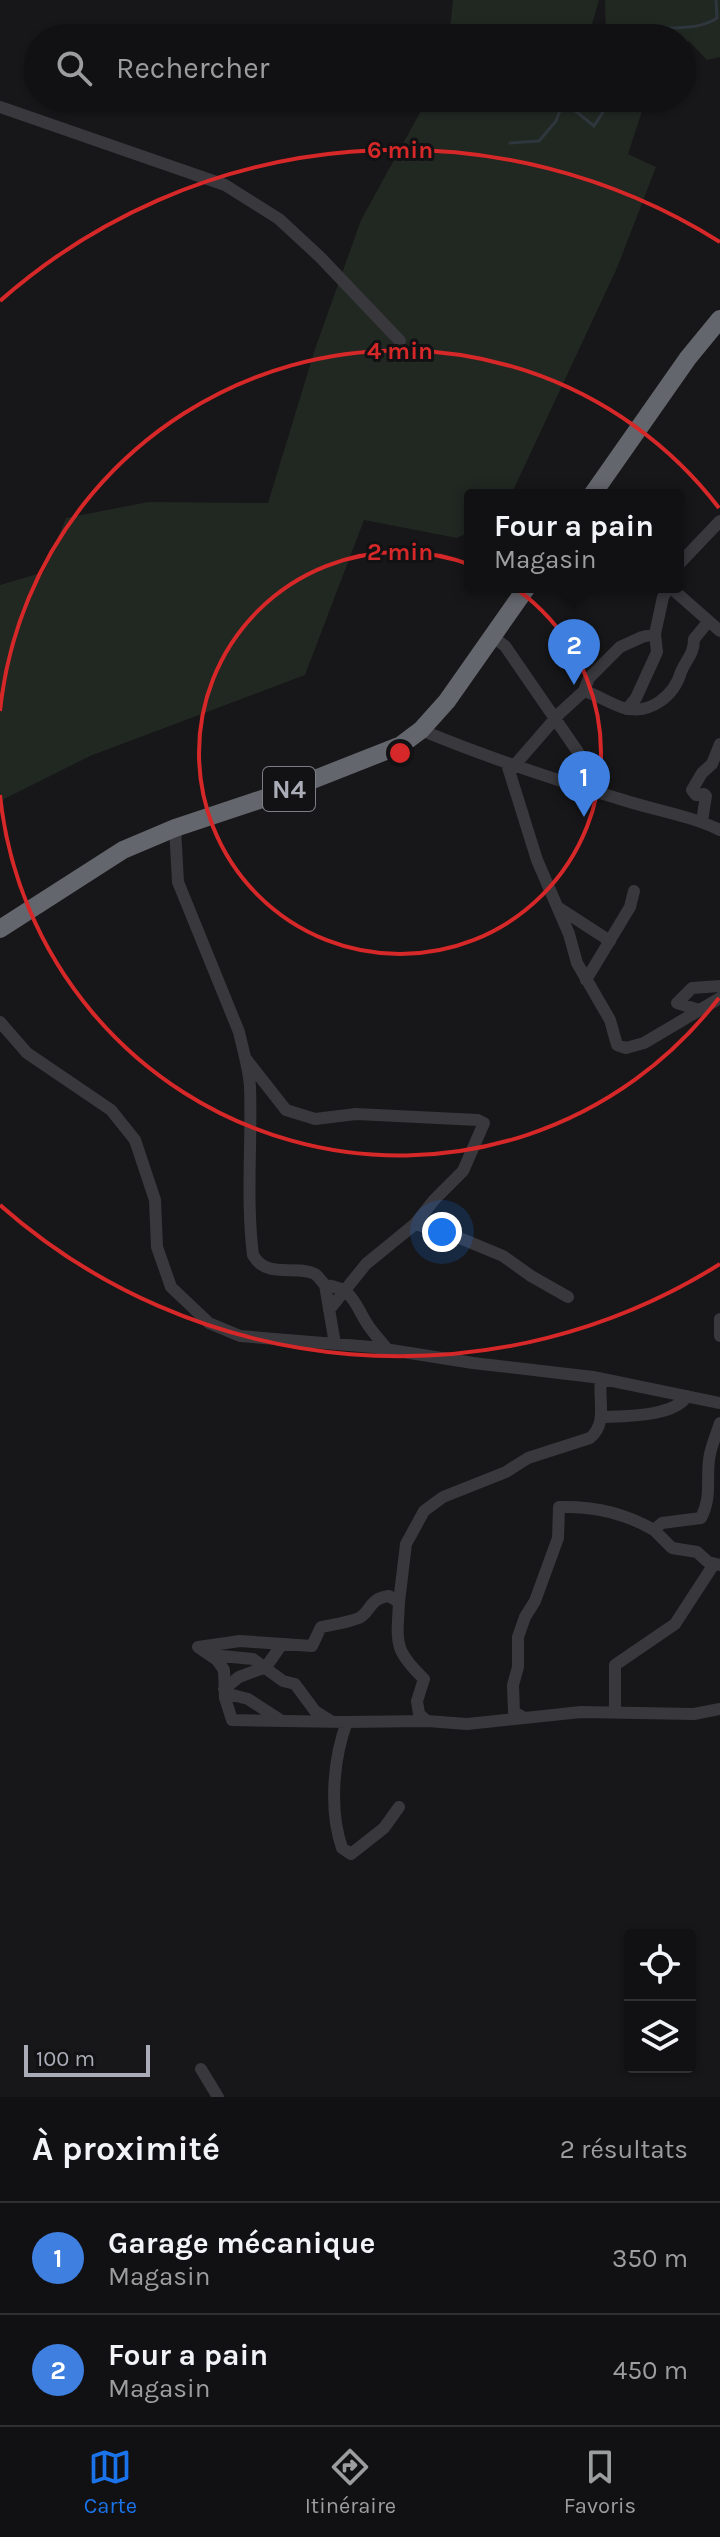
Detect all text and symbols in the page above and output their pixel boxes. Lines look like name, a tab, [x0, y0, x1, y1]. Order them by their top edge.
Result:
search box	[24, 24, 696, 112]
icon: search	[52, 46, 96, 90]
text: Rechercher	[116, 50, 269, 86]
text: 6 min	[367, 136, 433, 164]
text: 4 min	[367, 337, 433, 365]
popup	[464, 489, 684, 593]
text: Four a pain	[494, 508, 654, 544]
text: 2 min	[367, 538, 433, 566]
text: Magasin	[494, 544, 596, 575]
pin: 2	[548, 619, 600, 685]
centre of rings	[386, 739, 414, 767]
pin: 1	[558, 751, 610, 817]
road number: N4	[263, 767, 315, 811]
your location	[422, 1212, 462, 1252]
map controls	[624, 1929, 696, 2073]
button: locate	[624, 1929, 696, 2001]
button: layers	[624, 2001, 696, 2073]
scale bar	[24, 2041, 150, 2077]
text: 100 m	[36, 2046, 95, 2072]
text: À proximité	[32, 2129, 220, 2169]
text: 2 résultats	[560, 2134, 688, 2165]
text: Garage mécanique	[108, 2225, 375, 2261]
text: 1	[53, 2243, 63, 2274]
text: 350 m	[612, 2243, 688, 2274]
text: Magasin	[108, 2261, 210, 2292]
text: Four a pain	[108, 2337, 268, 2373]
text: 2	[50, 2355, 66, 2386]
text: 450 m	[613, 2355, 688, 2386]
text: Magasin	[108, 2373, 210, 2404]
tab: Carte	[84, 2445, 137, 2519]
tab: Itinéraire	[305, 2445, 396, 2519]
tab: Favoris	[564, 2445, 636, 2519]

